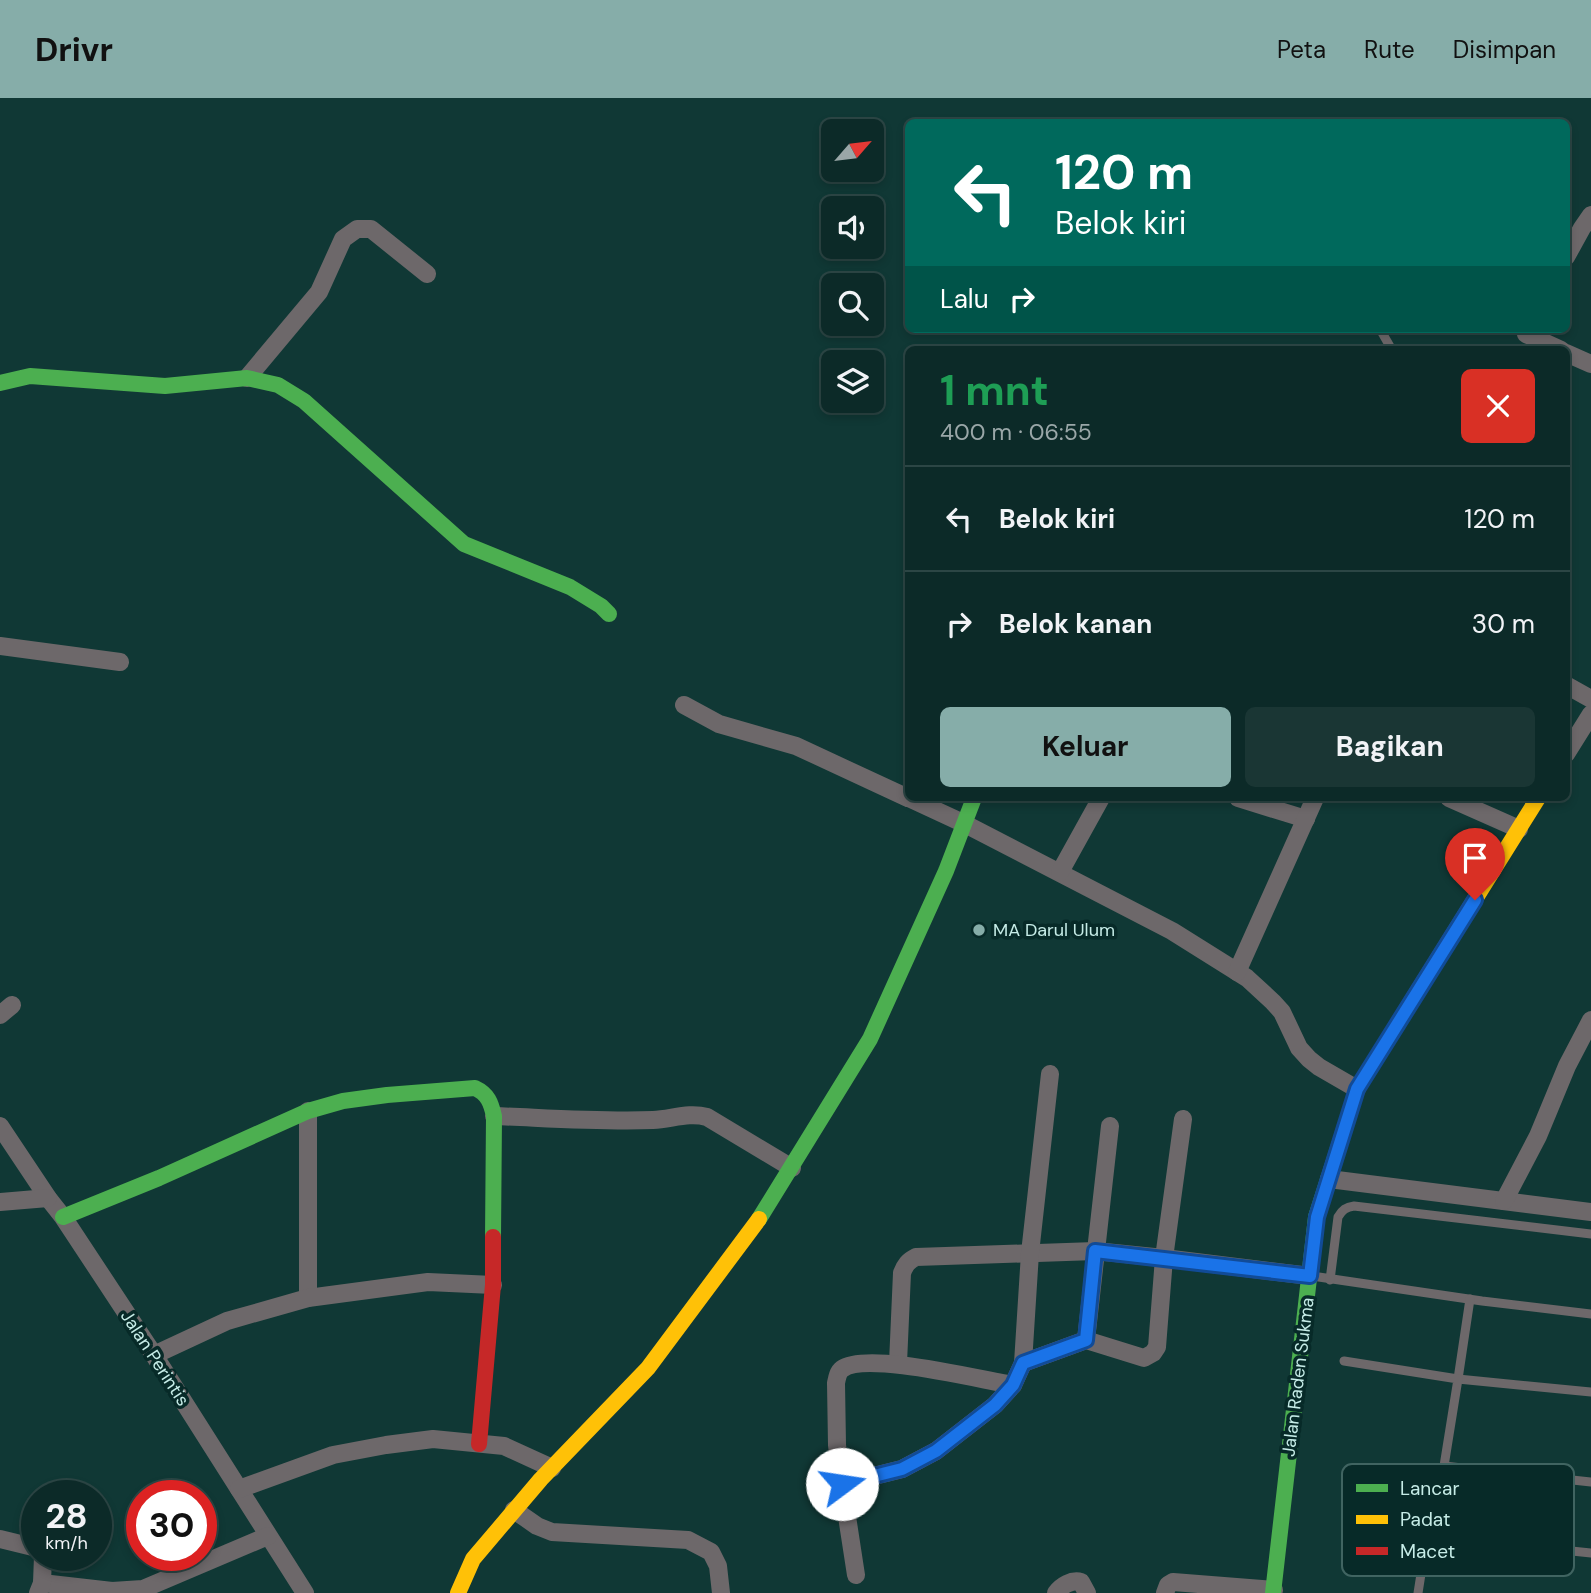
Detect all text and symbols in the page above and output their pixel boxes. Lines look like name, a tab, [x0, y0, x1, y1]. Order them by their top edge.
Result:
text: Drivr	[35, 28, 113, 71]
text: Peta	[1277, 34, 1326, 65]
text: Rute	[1364, 34, 1415, 65]
text: Disimpan	[1453, 34, 1556, 65]
north arrow	[821, 119, 884, 182]
map controls	[821, 119, 884, 413]
text: 120 m	[1055, 140, 1193, 204]
icon: left	[940, 147, 1031, 238]
button: sound	[821, 196, 884, 259]
text: Belok kiri	[1055, 202, 1187, 244]
button: search	[821, 273, 884, 336]
icon: right	[1003, 280, 1041, 318]
text: Lalu	[940, 282, 989, 316]
button: layers	[821, 350, 884, 413]
text: 1 mnt	[940, 363, 1049, 418]
button: close	[1461, 369, 1535, 443]
text: 400 m · 06:55	[940, 417, 1092, 447]
icon: left	[940, 500, 978, 538]
text: Belok kiri	[999, 502, 1115, 536]
text: 120 m	[1464, 502, 1535, 536]
icon: right	[940, 605, 978, 643]
text: Belok kanan	[999, 607, 1152, 641]
text: 30 m	[1472, 607, 1535, 641]
button: Keluar	[940, 707, 1231, 787]
button: Bagikan	[1245, 707, 1535, 787]
pin	[1445, 828, 1505, 900]
icon: arrive	[1456, 839, 1494, 877]
place label: MA Darul Ulum	[993, 918, 1115, 942]
marker: MA Darul Ulum	[971, 922, 987, 938]
street label: Jalan Raden Sukma	[1276, 1296, 1320, 1458]
street label: Jalan Perintis	[115, 1306, 195, 1410]
position arrow	[805, 1447, 879, 1521]
legend	[1342, 1464, 1574, 1576]
text: Lancar	[1400, 1476, 1460, 1501]
speed limit sign: 30	[126, 1480, 217, 1571]
text: 28	[45, 1493, 88, 1539]
text: Padat	[1400, 1507, 1450, 1532]
text: km/h	[45, 1531, 88, 1555]
text: Macet	[1400, 1539, 1455, 1564]

